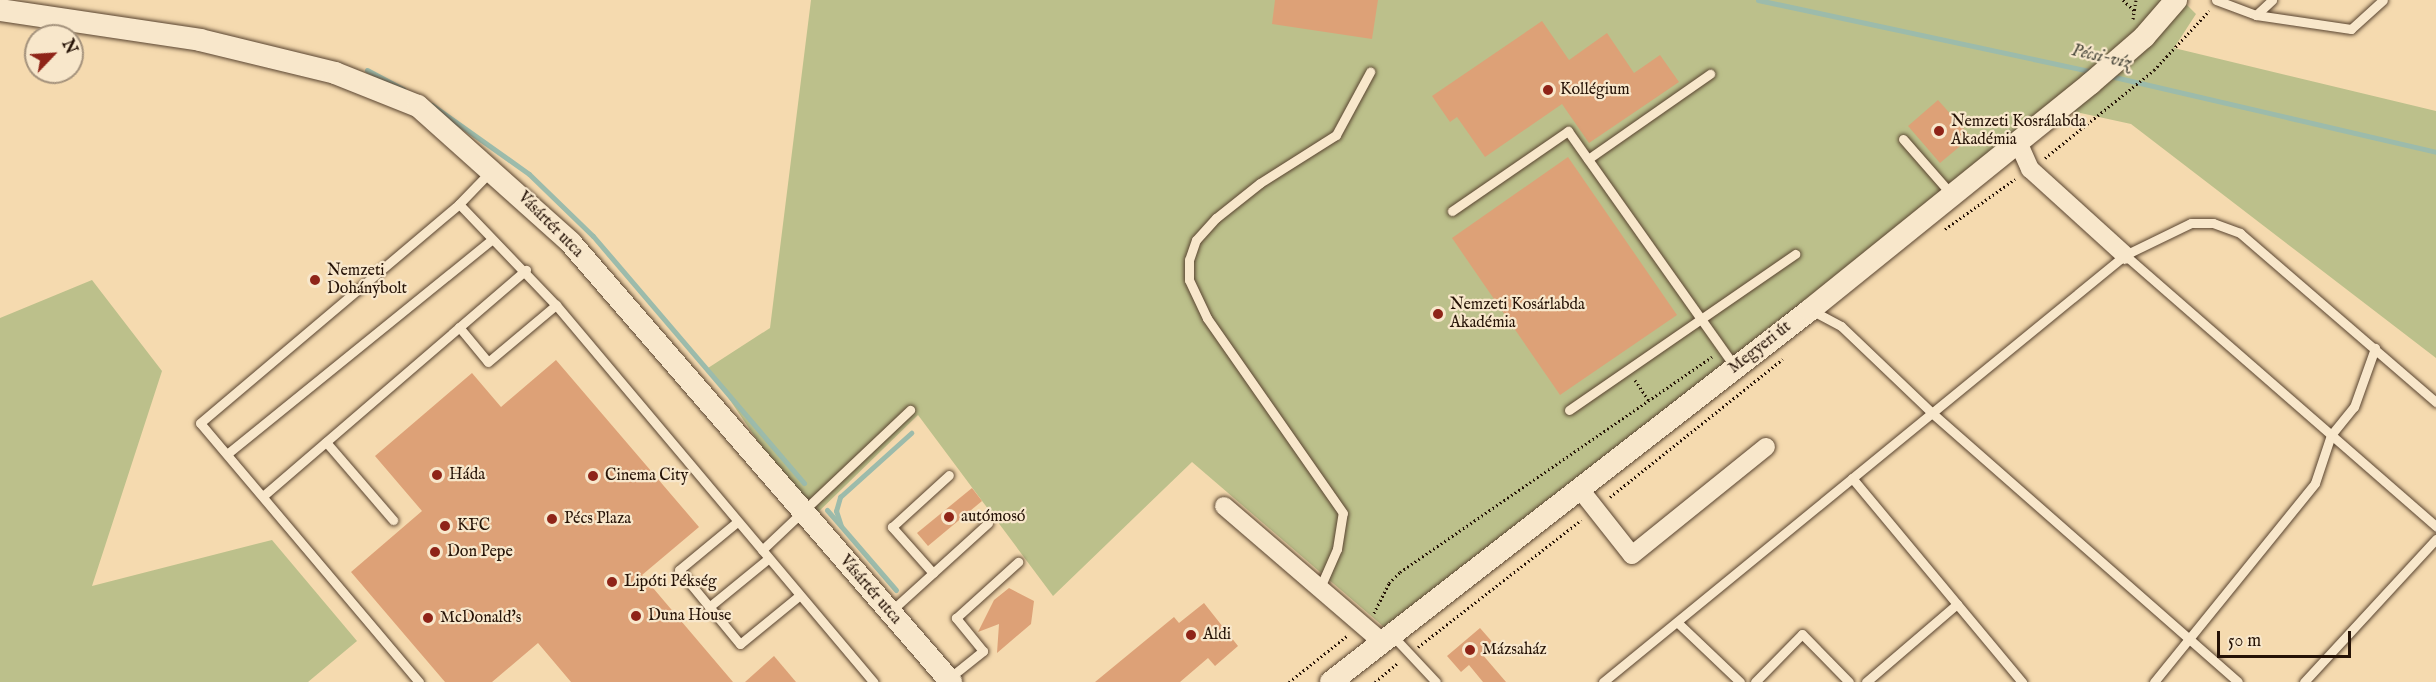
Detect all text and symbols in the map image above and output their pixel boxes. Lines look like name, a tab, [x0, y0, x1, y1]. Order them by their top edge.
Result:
north arrow	[24, 24, 84, 84]
text: N	[57, 37, 80, 58]
water label: Pécsi-víz	[2069, 41, 2133, 75]
place label: Kollégium	[1560, 80, 1630, 100]
marker: Kollégium	[1541, 83, 1555, 97]
place label: Nemzeti Kosrálabda Akadémia	[1951, 112, 2086, 150]
marker: Nemzeti Kosrálabda Akadémia	[1932, 124, 1946, 138]
street label: Vásártér utca	[513, 188, 587, 262]
place label: Nemzeti Dohánybolt	[327, 261, 407, 299]
marker: Nemzeti Dohánybolt	[308, 273, 322, 287]
place label: Nemzeti Kosárlabda Akadémia	[1450, 295, 1585, 333]
marker: Nemzeti Kosárlabda Akadémia	[1431, 307, 1445, 321]
street label: Megyeri út	[1725, 318, 1795, 378]
place label: Háda	[449, 465, 485, 485]
place label: Cinema City	[605, 466, 688, 486]
marker: Háda	[430, 468, 444, 482]
marker: Cinema City	[586, 469, 600, 483]
place label: autómosó	[961, 507, 1025, 527]
place label: Pécs Plaza	[564, 509, 631, 529]
marker: autómosó	[942, 510, 956, 524]
marker: Pécs Plaza	[545, 512, 559, 526]
place label: KFC	[457, 516, 490, 536]
marker: KFC	[438, 519, 452, 533]
place label: Don Pepe	[447, 542, 513, 562]
marker: Don Pepe	[428, 545, 442, 559]
street label: Vásártér utca	[835, 552, 905, 628]
place label: Lipóti Pékség	[624, 572, 717, 592]
marker: Lipóti Pékség	[605, 575, 619, 589]
place label: Duna House	[648, 606, 731, 626]
place label: McDonald's	[440, 608, 521, 628]
marker: Duna House	[629, 609, 643, 623]
marker: McDonald's	[421, 611, 435, 625]
scale bar	[2220, 619, 2354, 657]
place label: Aldi	[1203, 625, 1231, 645]
marker: Aldi	[1184, 628, 1198, 642]
text: 50 m	[2228, 630, 2261, 653]
place label: Mázsaház	[1482, 640, 1547, 660]
marker: Mázsaház	[1463, 643, 1477, 657]

